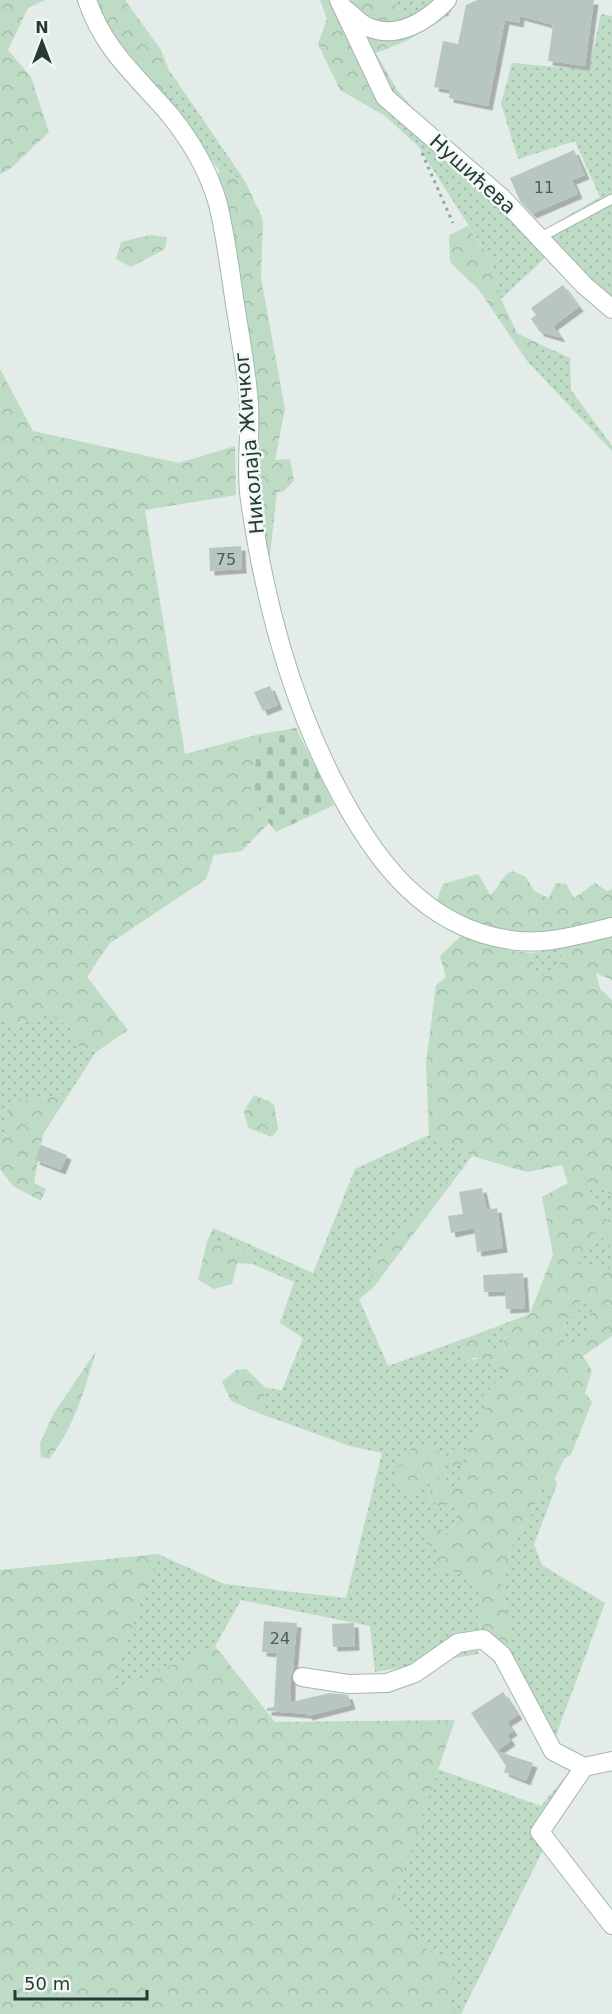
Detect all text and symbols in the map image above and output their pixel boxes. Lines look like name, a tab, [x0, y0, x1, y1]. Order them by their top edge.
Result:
north arrow	[12, 12, 72, 72]
text: N	[35, 18, 49, 37]
street label: Нушићева	[425, 129, 521, 219]
house number: 11	[534, 178, 554, 197]
street label: Николаја Жичког	[229, 351, 269, 535]
house number: 75	[216, 550, 236, 569]
house number: 24	[270, 1629, 290, 1648]
scale bar	[15, 1963, 147, 2001]
text: 50 m	[24, 1973, 70, 1994]

